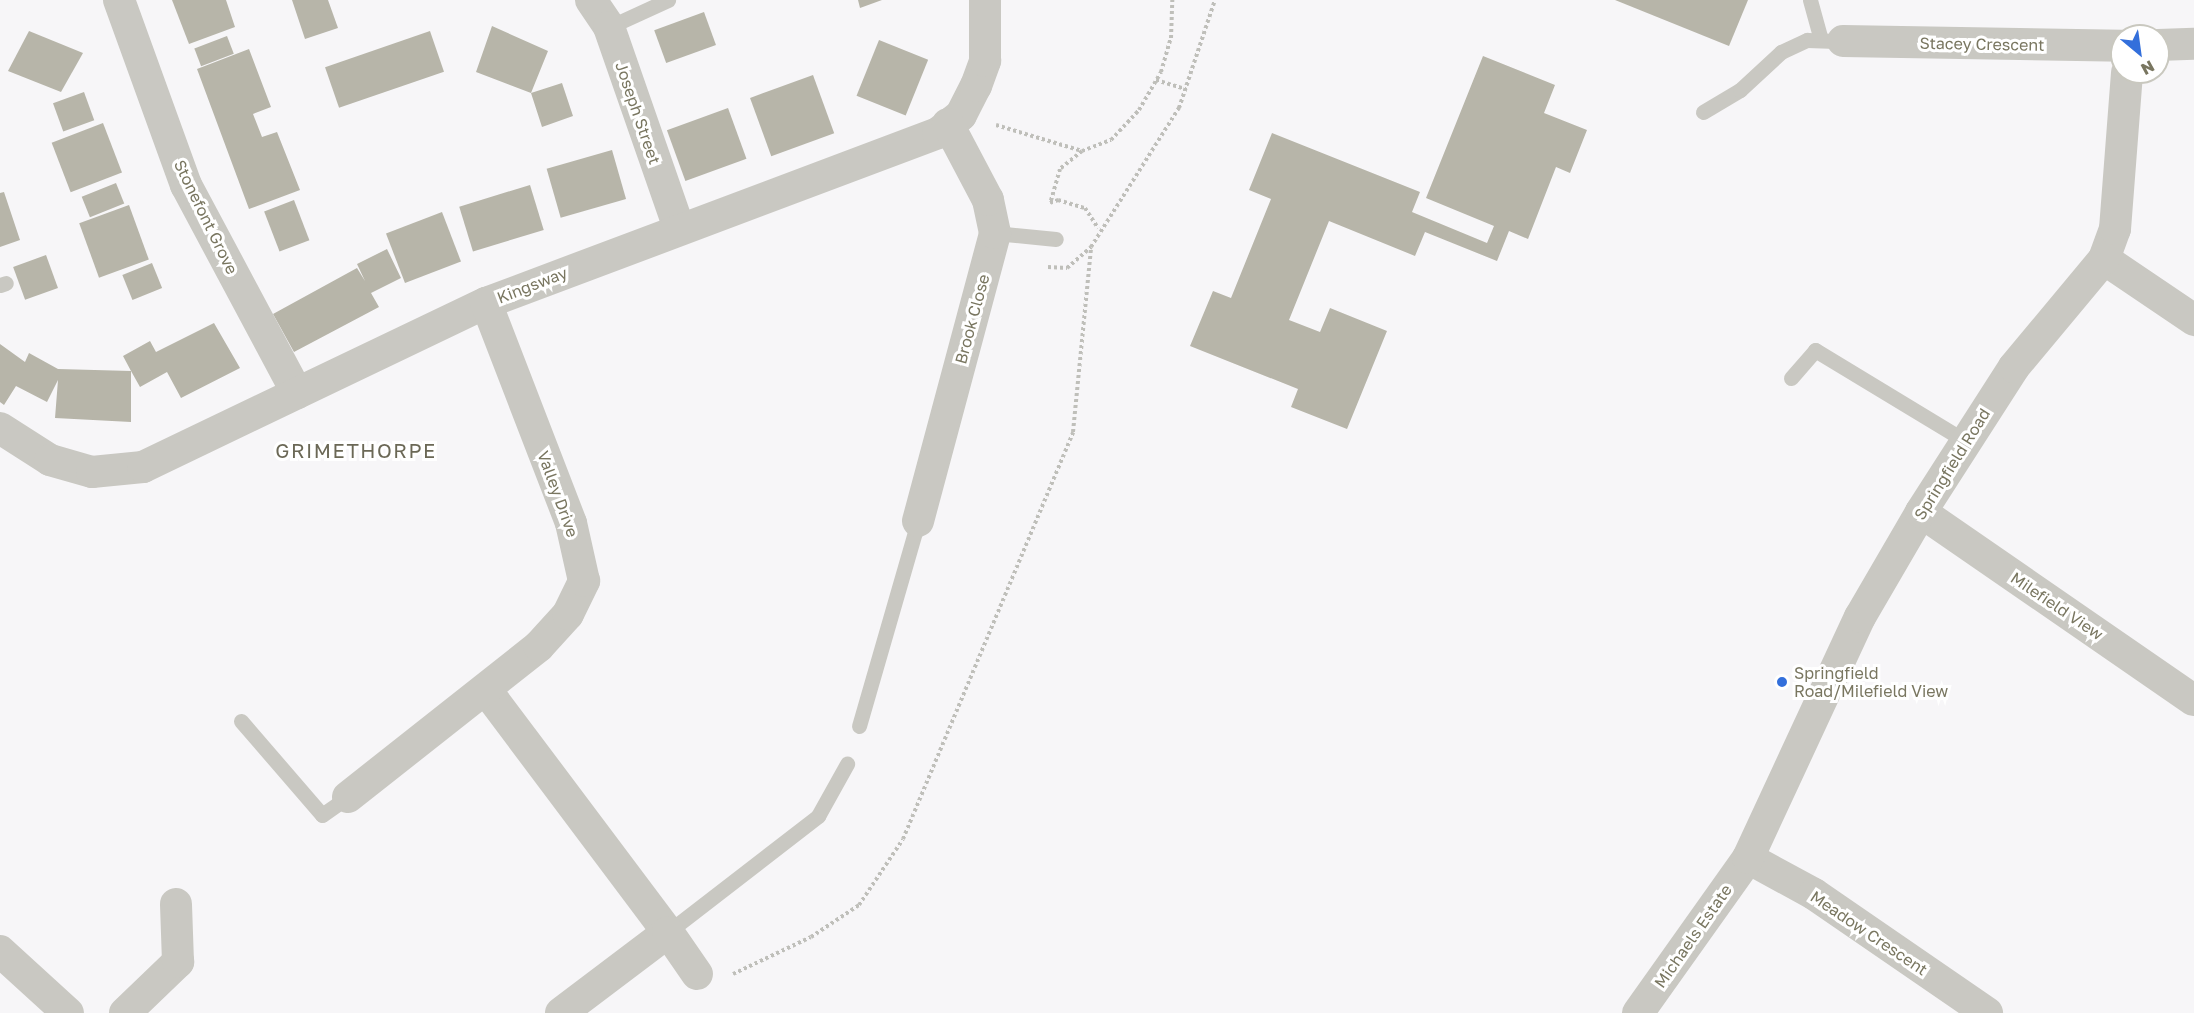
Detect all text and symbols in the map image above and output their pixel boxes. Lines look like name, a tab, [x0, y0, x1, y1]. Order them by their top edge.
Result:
north arrow	[2110, 24, 2170, 84]
street label: Stacey Crescent	[1919, 33, 2045, 55]
text: N	[2138, 56, 2158, 80]
street label: Joseph Street	[611, 59, 665, 167]
street label: Stonefont Grove	[170, 157, 242, 277]
street label: Kingsway	[494, 263, 570, 307]
street label: Brook Close	[951, 272, 993, 366]
street label: Springfield Road	[1910, 405, 1994, 523]
district label: GRIMETHORPE	[275, 438, 437, 462]
street label: Valley Drive	[534, 448, 582, 540]
street label: Milefield View	[2007, 568, 2107, 644]
place label: Springfield Road/Milefield View	[1794, 663, 1948, 701]
marker: Springfield Road/Milefield View	[1775, 675, 1789, 689]
street label: Michaels Estate	[1650, 881, 1736, 991]
street label: Meadow Crescent	[1807, 887, 1931, 979]

